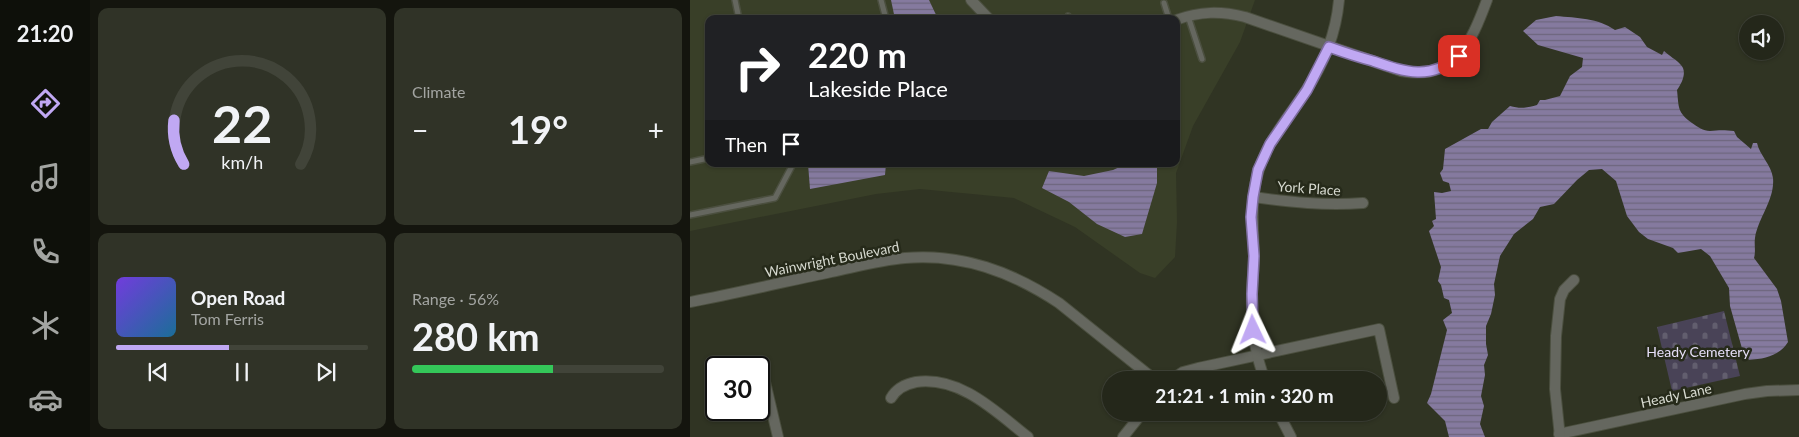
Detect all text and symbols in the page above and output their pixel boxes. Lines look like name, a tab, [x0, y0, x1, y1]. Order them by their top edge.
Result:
map controls	[1739, 15, 1784, 60]
button: sound	[1739, 15, 1784, 60]
text: 21:20	[17, 20, 73, 47]
text: 220 m	[808, 33, 907, 75]
icon: right	[725, 35, 790, 100]
pin	[1438, 35, 1480, 77]
icon: arrive	[1445, 42, 1473, 70]
text: Lakeside Place	[808, 75, 948, 102]
text: Climate	[412, 82, 465, 101]
icon: directions	[28, 86, 63, 121]
text: 22	[212, 92, 272, 154]
text: 19°	[508, 106, 568, 152]
text: −	[412, 113, 428, 147]
text: +	[648, 113, 664, 147]
icon: arrive	[777, 130, 805, 158]
text: Then	[725, 133, 767, 156]
text: km/h	[221, 151, 263, 173]
icon: music	[28, 160, 63, 195]
street label: York Place	[1277, 177, 1341, 199]
icon: phone	[28, 234, 63, 269]
street label: Wainwright Boulevard	[763, 238, 901, 280]
text: Open Road	[191, 286, 285, 309]
text: Range · 56%	[412, 289, 499, 308]
position arrow	[1226, 303, 1278, 355]
icon: climate	[28, 308, 63, 343]
text: Tom Ferris	[191, 309, 264, 328]
text: 280 km	[412, 313, 540, 359]
park label: Heady Cemetery	[1646, 343, 1750, 360]
speed limit sign: 30	[705, 356, 770, 421]
icon: previous	[144, 358, 172, 386]
icon: pause	[228, 358, 256, 386]
icon: next	[312, 358, 340, 386]
street label: Heady Lane	[1639, 379, 1713, 411]
icon: car	[28, 382, 63, 417]
text: 21:21 · 1 min · 320 m	[1155, 384, 1334, 407]

